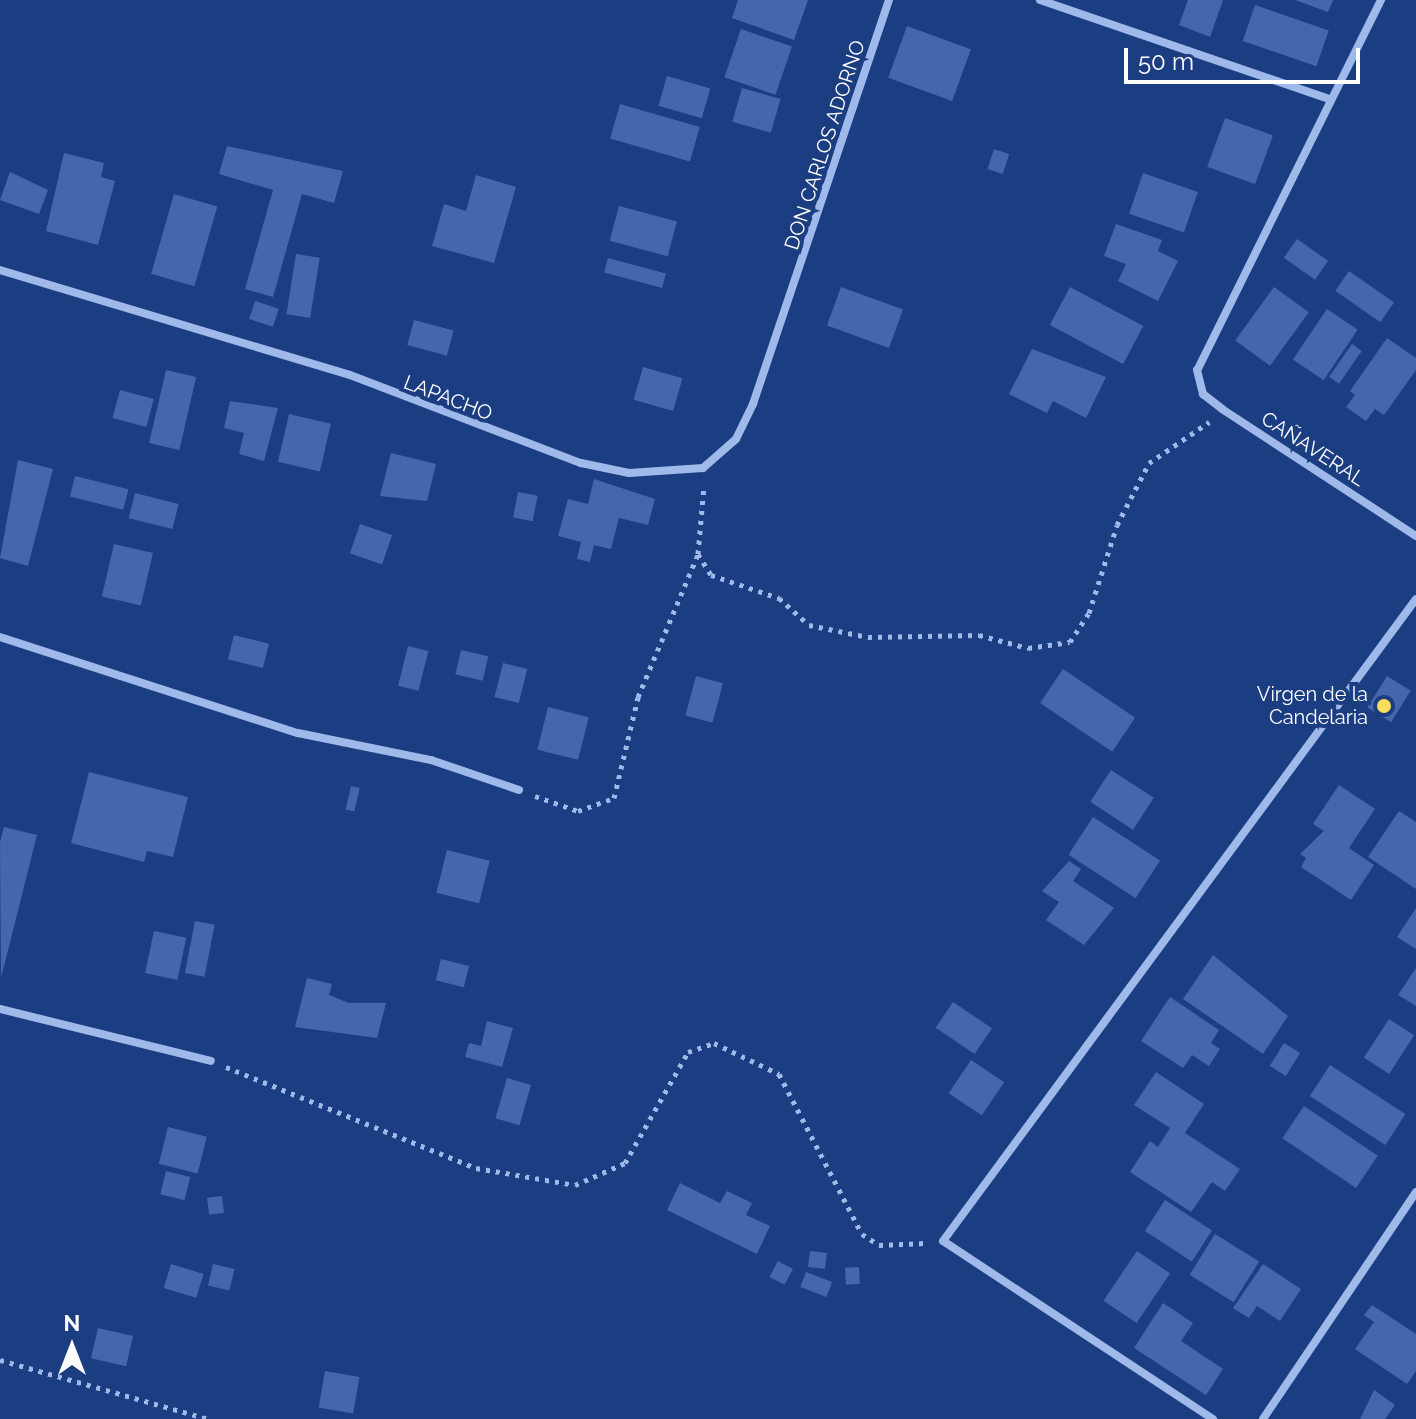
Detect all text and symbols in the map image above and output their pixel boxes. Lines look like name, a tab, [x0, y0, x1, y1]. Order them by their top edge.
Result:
scale bar	[1128, 32, 1364, 82]
street label: DON CARLOS ADORNO	[780, 37, 870, 253]
text: 50 m	[1138, 47, 1194, 76]
street label: LAPACHO	[400, 370, 496, 426]
street label: CAÑAVERAL	[1257, 407, 1369, 491]
place label: Virgen de la Candelaria	[1257, 682, 1368, 729]
marker: Virgen de la Candelaria	[1375, 697, 1393, 715]
north arrow	[32, 1307, 112, 1387]
text: N	[64, 1310, 80, 1336]

